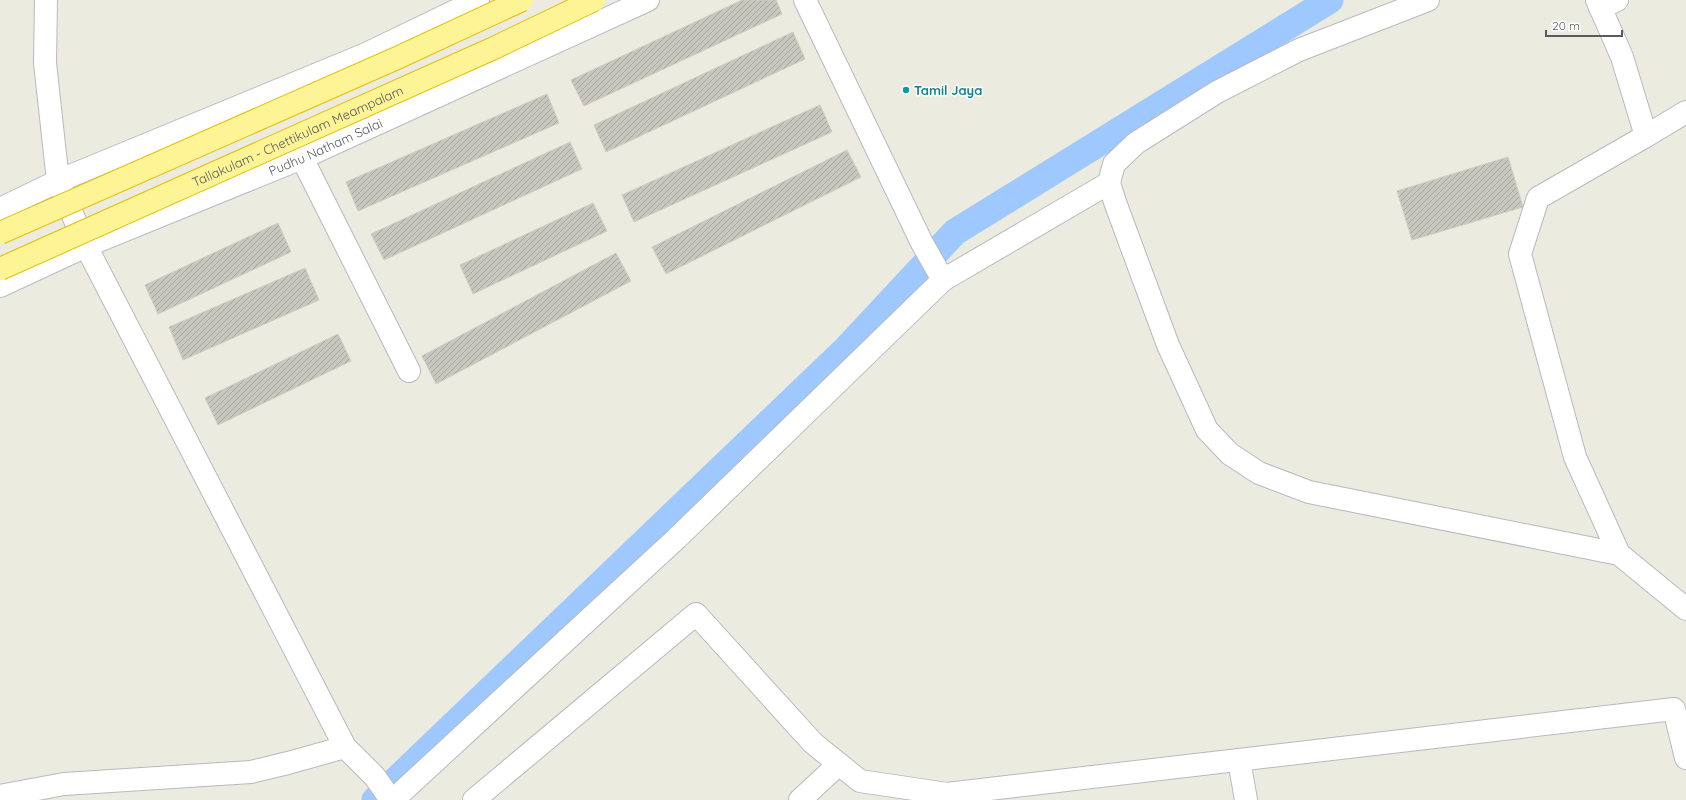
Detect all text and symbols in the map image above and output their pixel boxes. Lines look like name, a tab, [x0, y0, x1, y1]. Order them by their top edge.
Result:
scale bar	[1546, 12, 1622, 38]
text: 20 m	[1552, 18, 1580, 33]
street label: Tallakulam - Chettikulam Meampalam	[190, 82, 406, 190]
place label: Tamil Jaya	[914, 82, 982, 98]
marker: Tamil Jaya	[901, 85, 911, 95]
street label: Pudhu Natham Salai	[266, 114, 385, 179]

